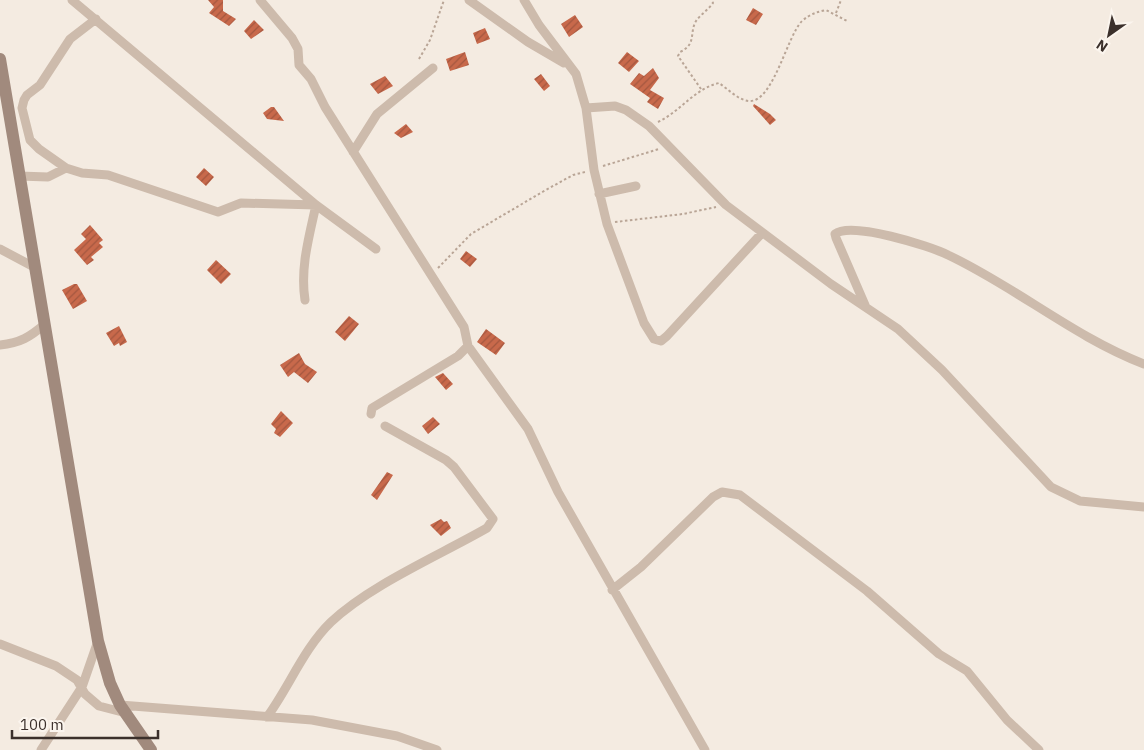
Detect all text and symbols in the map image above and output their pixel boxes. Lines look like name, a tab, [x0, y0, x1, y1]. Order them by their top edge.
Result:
north arrow	[1084, 10, 1134, 60]
text: N	[1093, 36, 1111, 56]
scale bar	[12, 708, 159, 740]
text: 100 m	[20, 715, 64, 734]

